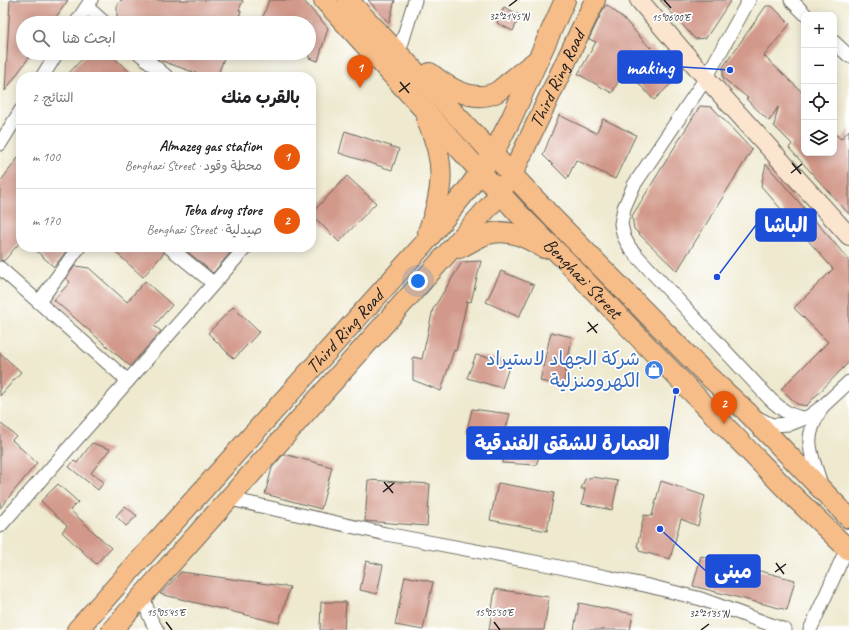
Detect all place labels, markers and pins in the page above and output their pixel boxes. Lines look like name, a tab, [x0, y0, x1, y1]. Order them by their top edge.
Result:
callout: making	[618, 51, 682, 83]
pin: 1	[347, 55, 373, 88]
callout: الباشا	[756, 209, 816, 241]
place label: شركة الجهاد لاستيراد الكهرومنزلية	[486, 347, 640, 393]
shop icon: شركة الجهاد لاستيراد الكهرومنزلية	[643, 359, 665, 381]
pin: 2	[711, 391, 737, 424]
callout: العمارة للشقق الفندقية	[467, 427, 668, 459]
callout: مبنى	[706, 555, 760, 587]

